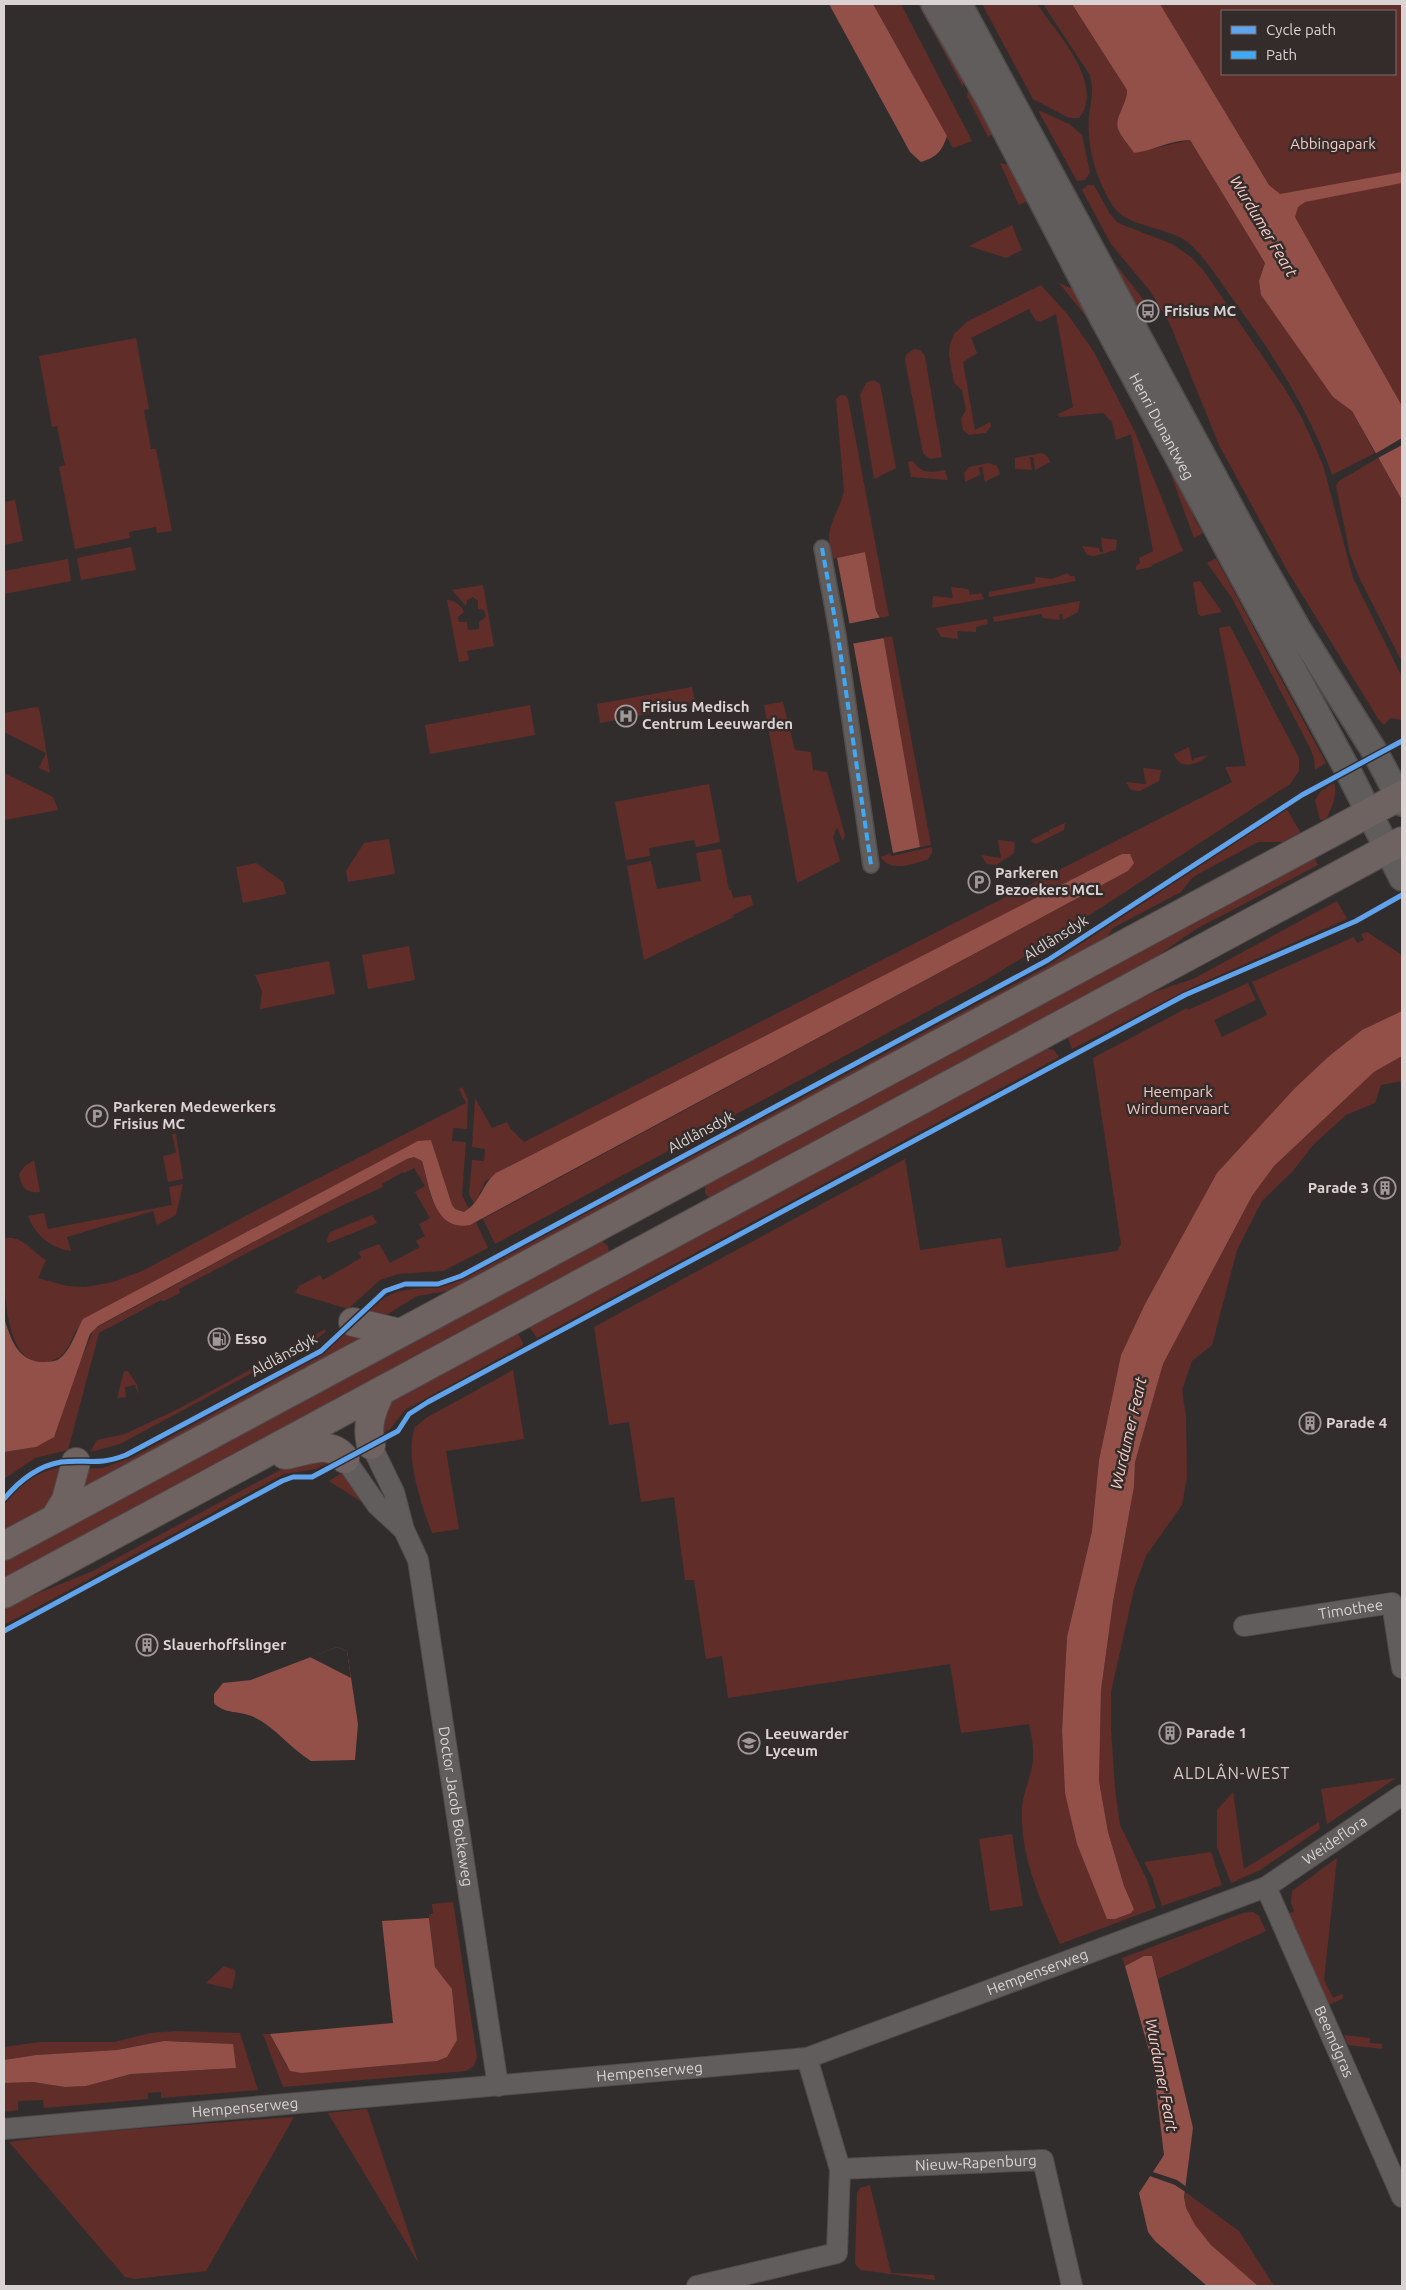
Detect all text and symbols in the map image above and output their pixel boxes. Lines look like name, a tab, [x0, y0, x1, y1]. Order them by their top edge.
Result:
legend	[1221, 10, 1396, 75]
text: Cycle path	[1266, 21, 1336, 38]
text: Path	[1266, 46, 1297, 63]
park label: Abbingapark	[1290, 135, 1376, 152]
water label: Wurdumer Feart	[1227, 172, 1302, 280]
bus stop icon: Frisius MC	[1136, 299, 1160, 323]
place label: Frisius MC	[1164, 302, 1236, 319]
street label: Henri Dunantweg	[1126, 370, 1198, 483]
place label: Frisius Medisch Centrum Leeuwarden	[642, 698, 793, 732]
hospital icon: Frisius Medisch Centrum Leeuwarden	[614, 704, 638, 728]
place label: Parkeren Bezoekers MCL	[995, 864, 1103, 898]
parking icon: Parkeren Bezoekers MCL	[967, 870, 991, 894]
street label: Aldlânsdyk	[1020, 911, 1091, 964]
park label: Heempark Wirdumervaart	[1127, 1083, 1229, 1117]
place label: Parkeren Medewerkers Frisius MC	[113, 1098, 276, 1132]
parking icon: Parkeren Medewerkers Frisius MC	[85, 1104, 109, 1128]
street label: Aldlânsdyk	[665, 1107, 737, 1156]
building icon: Parade 3	[1373, 1176, 1397, 1200]
place label: Parade 3	[1308, 1179, 1369, 1196]
fuel station icon: Esso	[207, 1327, 231, 1351]
street label: Aldlânsdyk	[248, 1329, 320, 1380]
place label: Esso	[235, 1330, 267, 1347]
water label: Wurdumer Feart	[1106, 1374, 1150, 1491]
building icon: Parade 4	[1298, 1411, 1322, 1435]
place label: Parade 4	[1326, 1414, 1387, 1431]
street label: Timothee	[1317, 1596, 1384, 1622]
building icon: Slauerhoffslinger	[135, 1633, 159, 1657]
place label: Slauerhoffslinger	[163, 1636, 287, 1653]
building icon: Parade 1	[1158, 1721, 1182, 1745]
place label: Parade 1	[1186, 1724, 1247, 1741]
street label: Doctor Jacob Botkeweg	[435, 1725, 477, 1888]
place label: Leeuwarder Lyceum	[765, 1725, 850, 1759]
school or university icon: Leeuwarder Lyceum	[737, 1731, 761, 1755]
district label: ALDLÂN-WEST	[1174, 1763, 1290, 1782]
street label: Weideflora	[1299, 1812, 1370, 1868]
street label: Hempenserweg	[984, 1945, 1090, 1998]
street label: Beemdgras	[1311, 2003, 1357, 2080]
water label: Wurdumer Feart	[1142, 2017, 1182, 2134]
street label: Hempenserweg	[596, 2058, 703, 2085]
street label: Hempenserweg	[191, 2094, 299, 2120]
street label: Nieuw-Rapenburg	[915, 2151, 1037, 2174]

